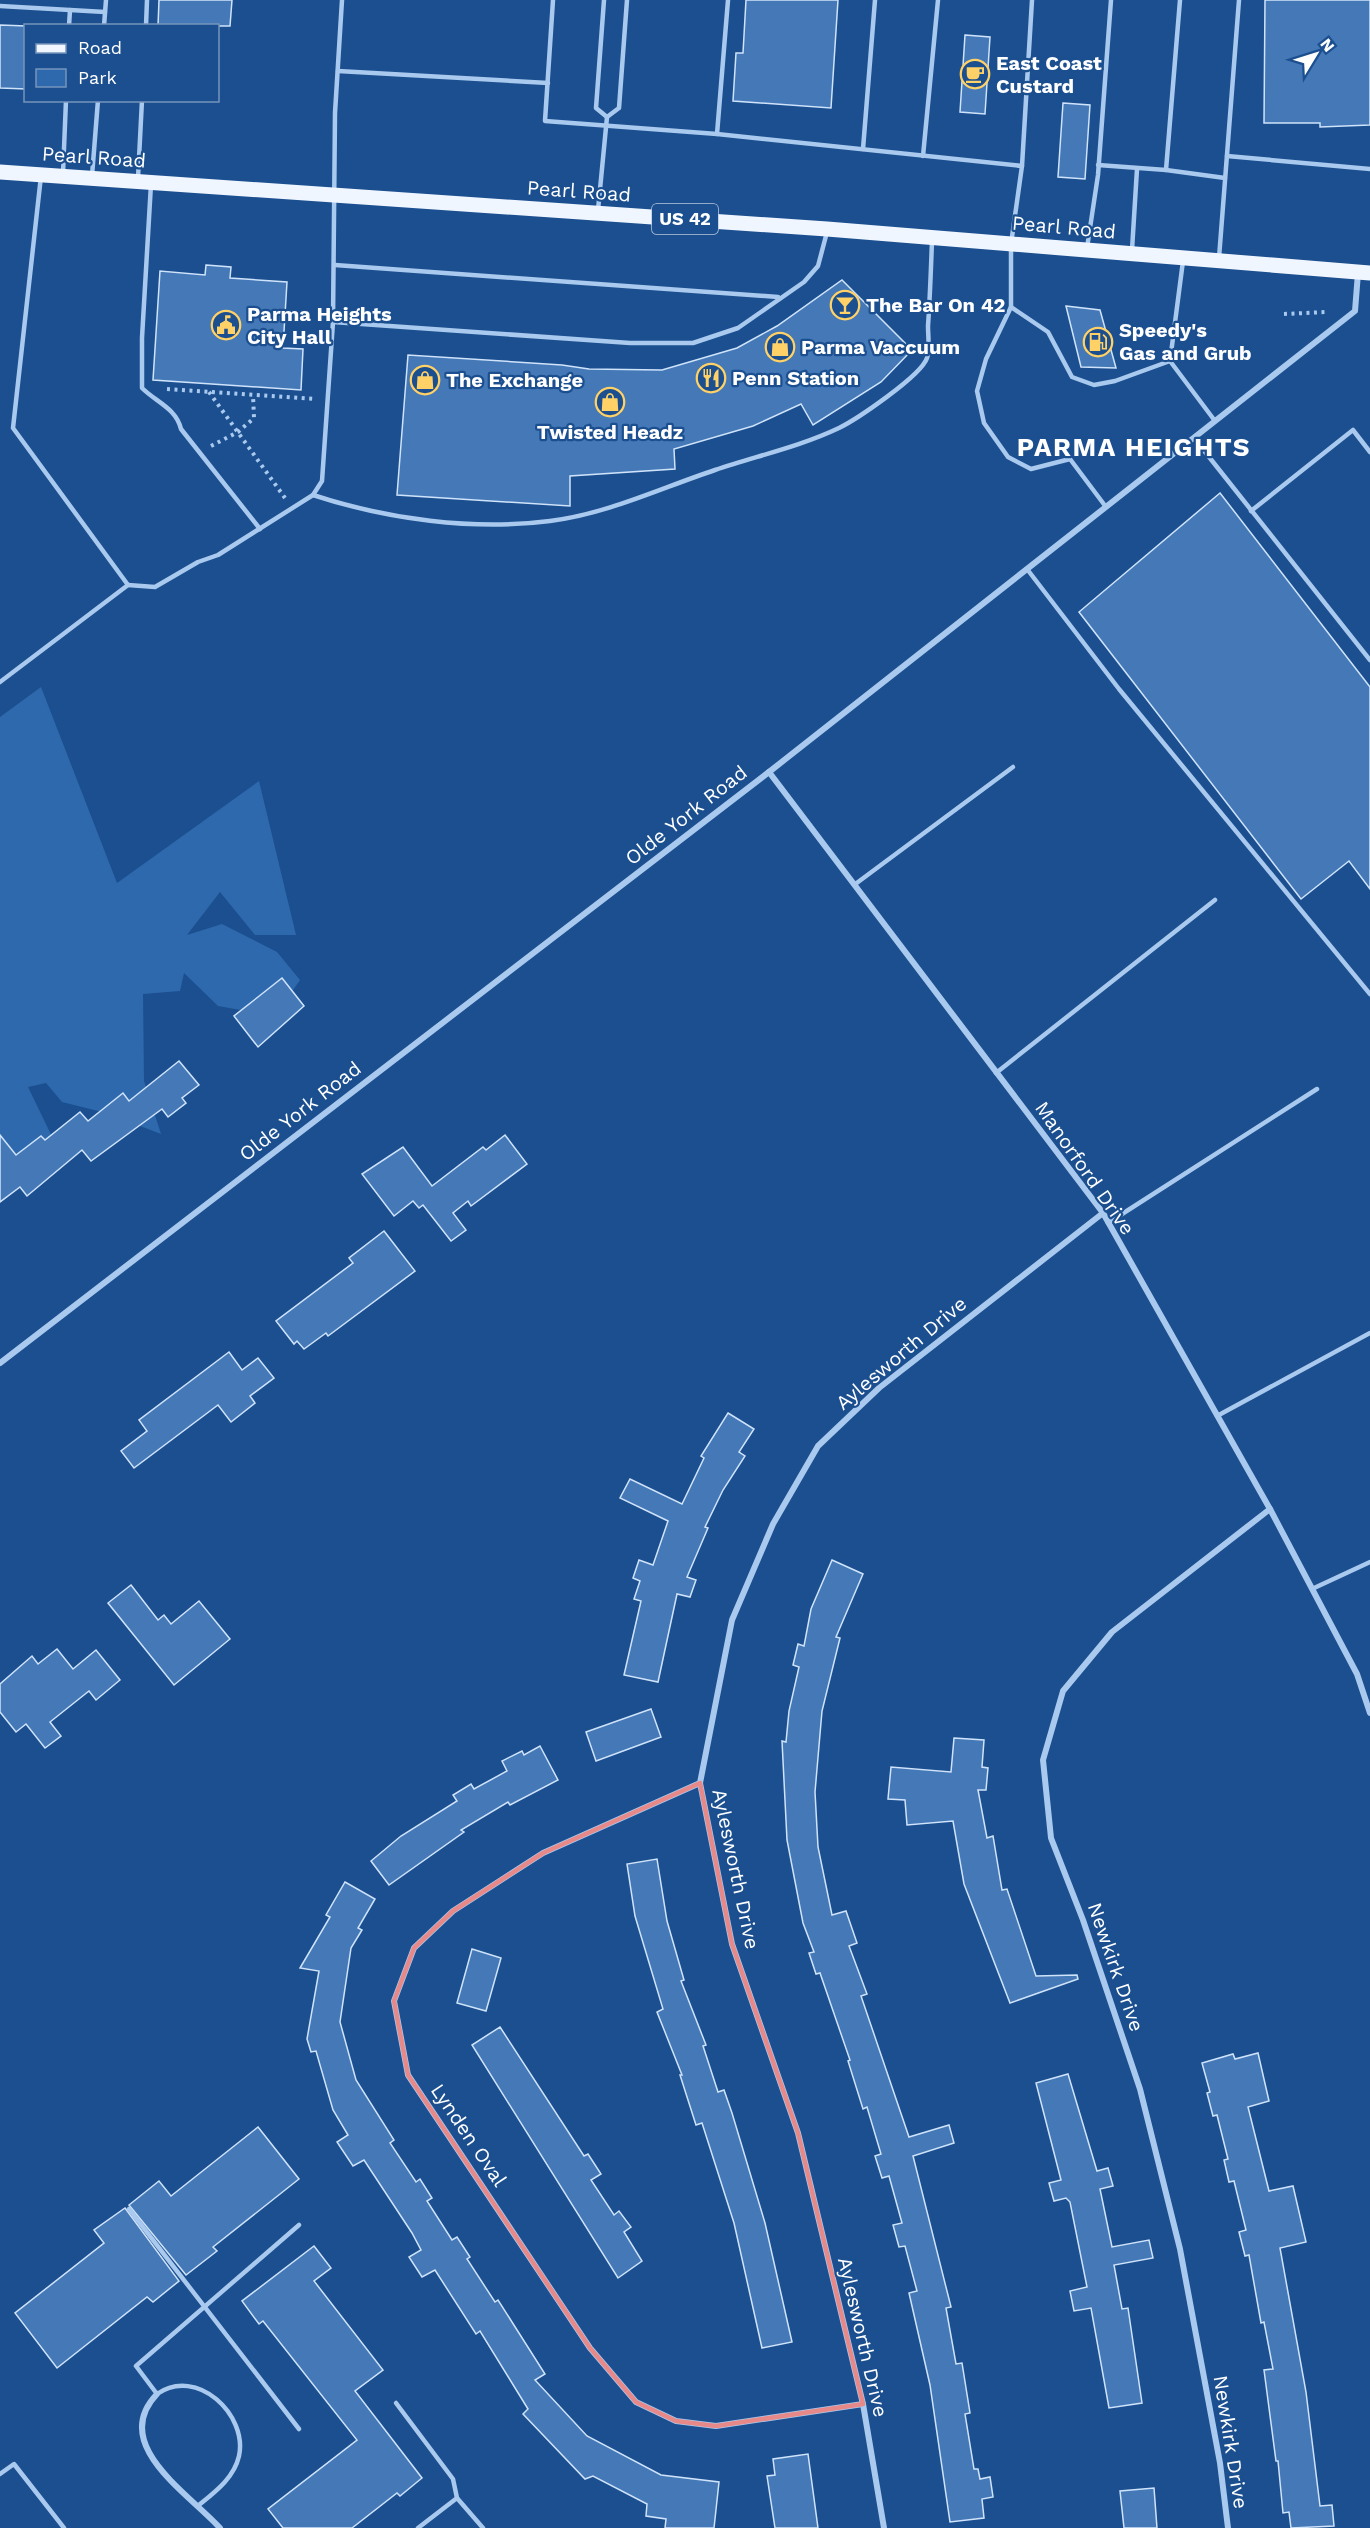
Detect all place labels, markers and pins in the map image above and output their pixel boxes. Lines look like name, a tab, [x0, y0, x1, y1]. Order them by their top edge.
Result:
place label: East Coast Custard	[996, 51, 1102, 98]
cafe icon: East Coast Custard	[959, 58, 991, 90]
bar icon: The Bar On 42	[829, 289, 861, 321]
place label: The Bar On 42	[866, 293, 1005, 317]
place label: Parma Heights City Hall	[247, 302, 392, 349]
public building icon: Parma Heights City Hall	[210, 309, 242, 341]
place label: Speedy's Gas and Grub	[1119, 318, 1252, 365]
fuel station icon: Speedy's Gas and Grub	[1082, 326, 1114, 358]
shop icon: Parma Vaccuum	[764, 331, 796, 363]
place label: Parma Vaccuum	[801, 335, 960, 359]
restaurant icon: Penn Station	[695, 362, 727, 394]
shop icon: The Exchange	[409, 364, 441, 396]
place label: Penn Station	[732, 366, 859, 390]
place label: The Exchange	[446, 368, 583, 392]
shop icon: Twisted Headz	[594, 386, 626, 418]
place label: Twisted Headz	[537, 420, 683, 444]

